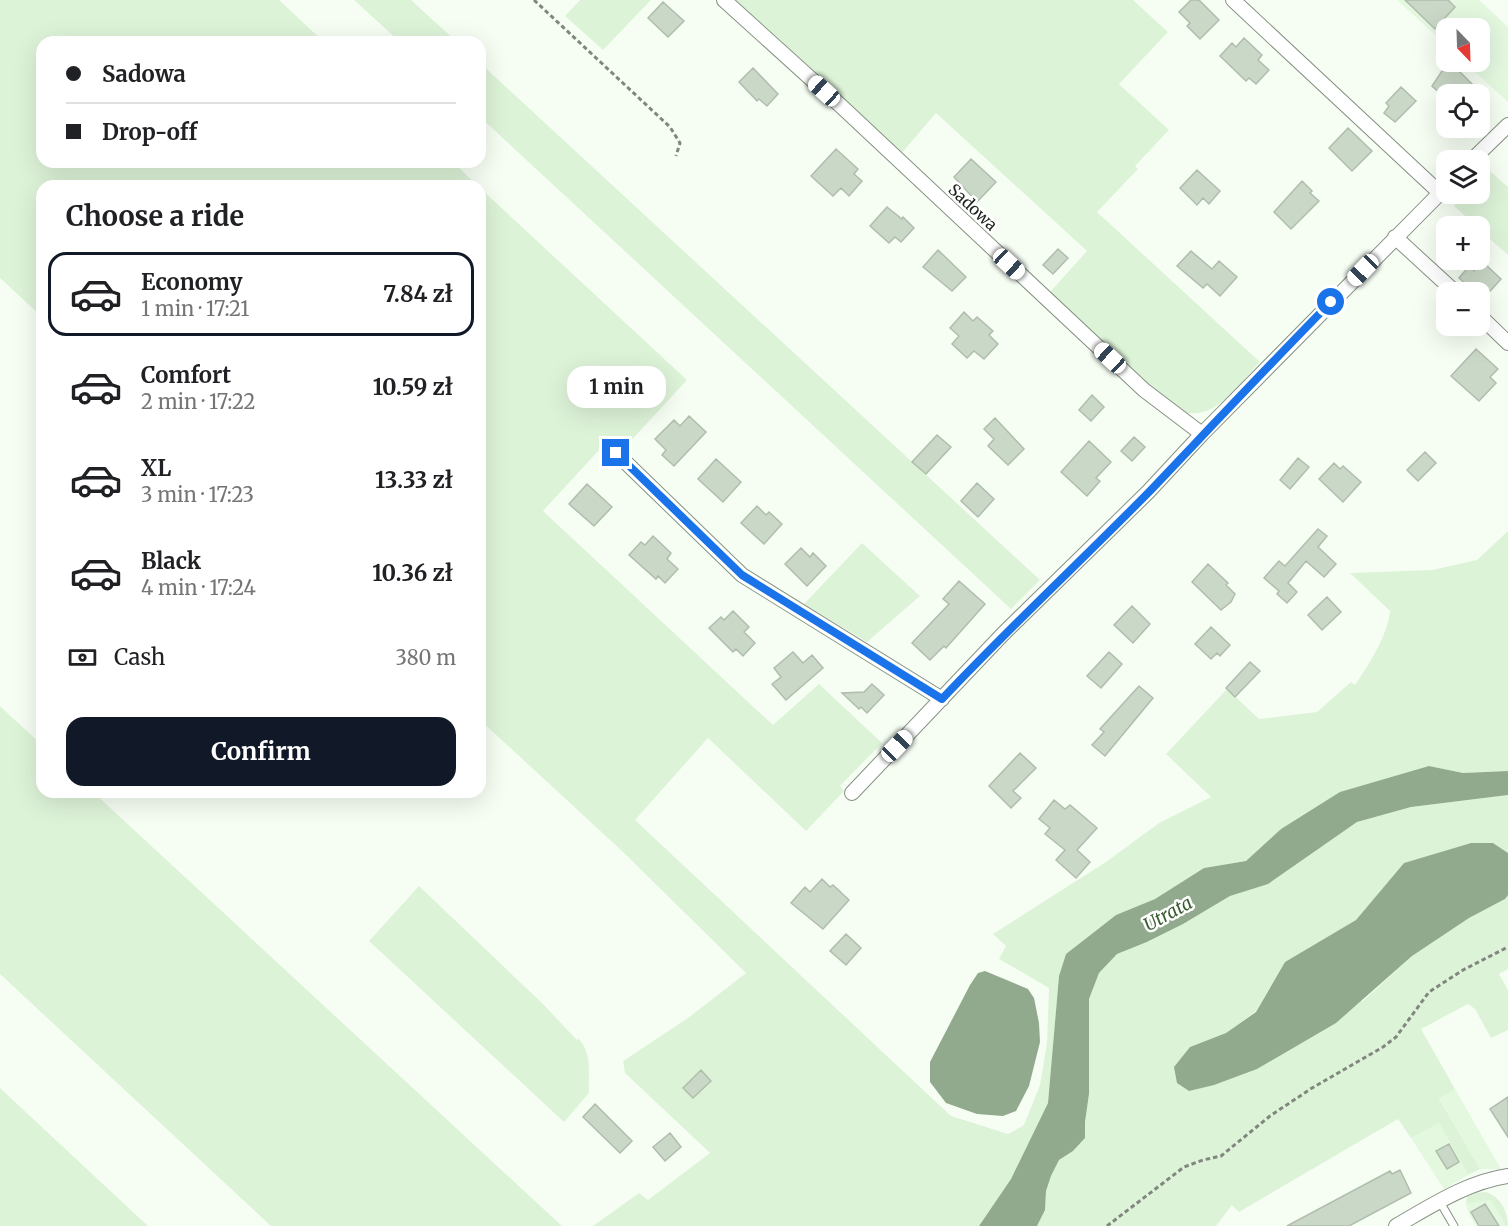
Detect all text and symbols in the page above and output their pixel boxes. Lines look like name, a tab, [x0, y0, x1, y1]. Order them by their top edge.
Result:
north arrow	[1436, 18, 1490, 72]
map controls	[1436, 18, 1490, 336]
text: Sadowa	[102, 60, 186, 88]
car	[805, 72, 843, 110]
button: locate	[1436, 84, 1490, 138]
text: Drop-off	[102, 118, 197, 146]
button: layers	[1436, 150, 1490, 204]
street label: Sadowa	[944, 179, 1002, 235]
text: Choose a ride	[66, 199, 244, 233]
button: +	[1436, 216, 1490, 270]
car	[990, 245, 1028, 283]
car	[1344, 251, 1382, 289]
icon: car	[69, 267, 123, 321]
text: Economy	[141, 268, 242, 296]
text: 7.84 zł	[383, 280, 453, 308]
button: −	[1436, 282, 1490, 336]
route start	[1317, 288, 1344, 315]
text: 1 min · 17:21	[141, 296, 249, 321]
car	[1091, 339, 1129, 377]
icon: car	[69, 360, 123, 414]
text: Comfort	[141, 361, 231, 389]
callout: 1 min	[566, 366, 666, 408]
text: 10.59 zł	[373, 373, 453, 401]
text: 1 min	[589, 374, 644, 399]
text: 2 min · 17:22	[141, 389, 255, 414]
route end	[602, 439, 629, 466]
icon: car	[69, 453, 123, 507]
text: XL	[141, 454, 171, 482]
text: 13.33 zł	[375, 466, 453, 494]
text: 3 min · 17:23	[141, 482, 254, 507]
icon: car	[69, 546, 123, 600]
text: Black	[141, 547, 201, 575]
text: 10.36 zł	[372, 559, 453, 587]
text: 4 min · 17:24	[141, 575, 256, 600]
icon: cash	[66, 641, 99, 674]
text: Cash	[114, 643, 165, 671]
text: 380 m	[395, 645, 456, 670]
button: Confirm	[66, 717, 456, 786]
car	[878, 727, 916, 765]
water label: Utrata	[1139, 891, 1196, 936]

